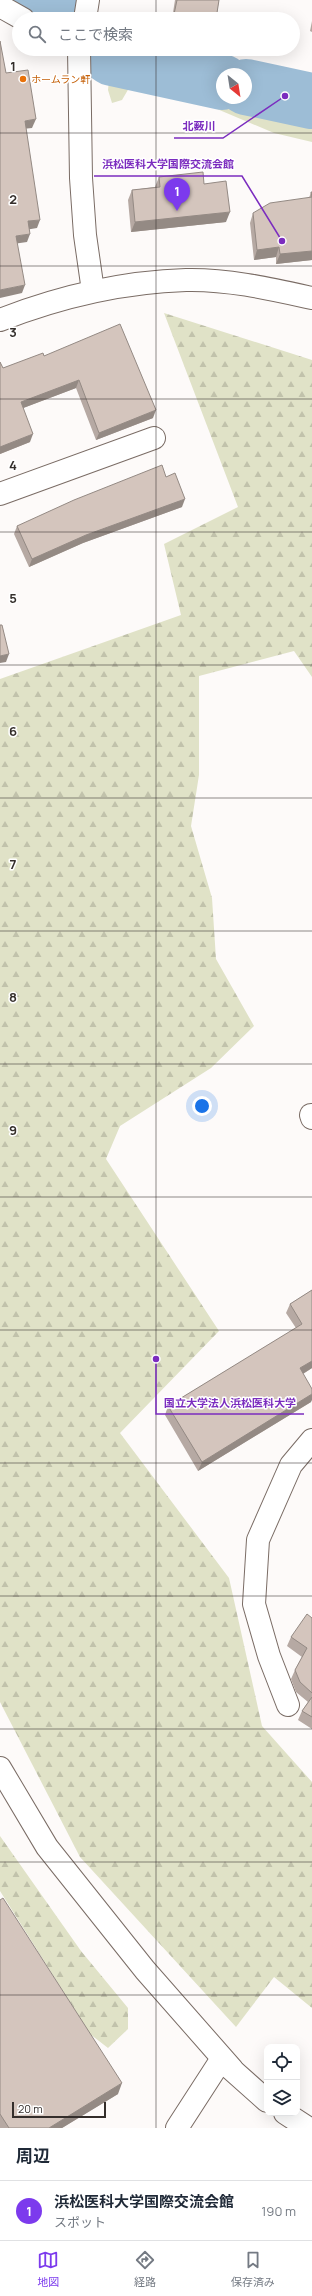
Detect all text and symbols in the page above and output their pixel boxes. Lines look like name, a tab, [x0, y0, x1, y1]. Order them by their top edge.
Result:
search box	[12, 12, 300, 56]
icon: search	[26, 23, 48, 45]
text: ここで検索	[58, 24, 133, 45]
text: 1	[10, 57, 16, 75]
north arrow	[216, 68, 252, 104]
place label: ホームラン軒	[31, 72, 90, 86]
marker: ホームラン軒	[18, 74, 28, 84]
callout: 北薮川	[174, 115, 223, 138]
text: 北薮川	[183, 118, 216, 133]
callout: 浜松医科大学国際交流会館	[94, 153, 242, 176]
text: 浜松医科大学国際交流会館	[102, 156, 234, 171]
pin: 1	[164, 178, 190, 211]
text: 2	[9, 190, 17, 208]
text: 3	[9, 323, 17, 341]
text: 4	[9, 456, 17, 474]
text: 5	[9, 589, 17, 607]
text: 6	[9, 722, 17, 740]
text: 7	[10, 855, 17, 873]
text: 8	[9, 988, 17, 1006]
your location	[192, 1096, 212, 1116]
text: 9	[9, 1121, 17, 1139]
callout: 国立大学法人浜松医科大学	[156, 1391, 304, 1414]
text: 国立大学法人浜松医科大学	[164, 1395, 296, 1410]
map controls	[264, 2044, 300, 2116]
button: locate	[264, 2044, 300, 2080]
button: layers	[264, 2080, 300, 2116]
scale bar	[12, 2100, 106, 2119]
text: 20 m	[18, 2101, 43, 2116]
text: 周辺	[16, 2144, 50, 2167]
text: 浜松医科大学国際交流会館	[54, 2191, 234, 2212]
text: 1	[26, 2202, 32, 2220]
text: 190 m	[261, 2202, 296, 2220]
text: スポット	[54, 2213, 106, 2231]
tab: 地図	[37, 2249, 59, 2289]
tab: 経路	[134, 2249, 156, 2289]
tab: 保存済み	[231, 2249, 275, 2289]

